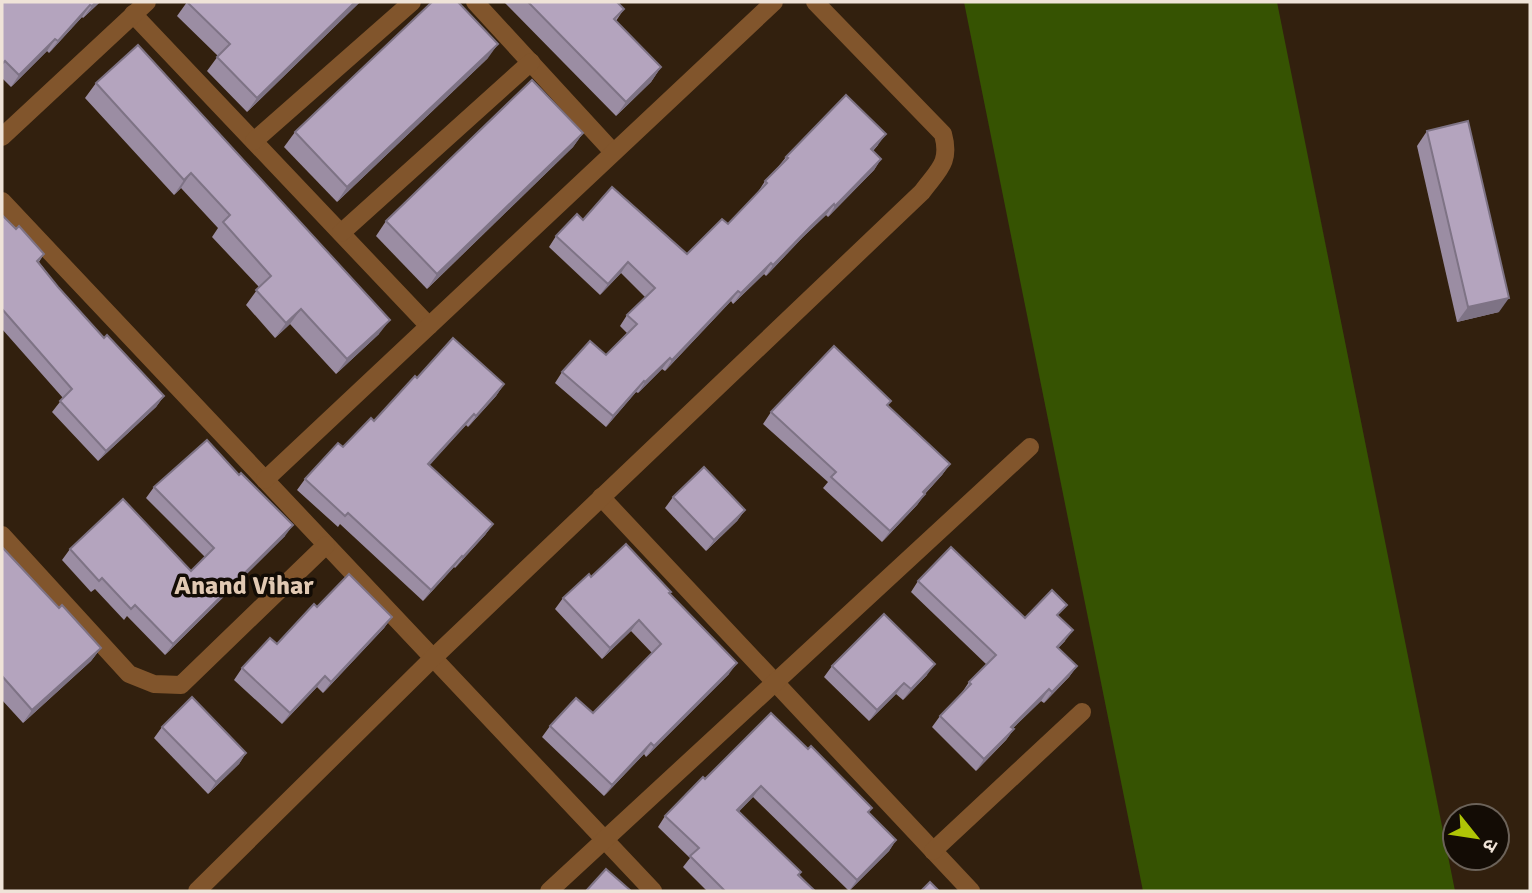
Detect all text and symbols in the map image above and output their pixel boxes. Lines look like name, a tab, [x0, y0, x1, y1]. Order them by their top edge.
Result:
district label: Anand Vihar	[174, 570, 314, 602]
north arrow	[1441, 802, 1511, 872]
text: उ	[1476, 834, 1503, 857]

